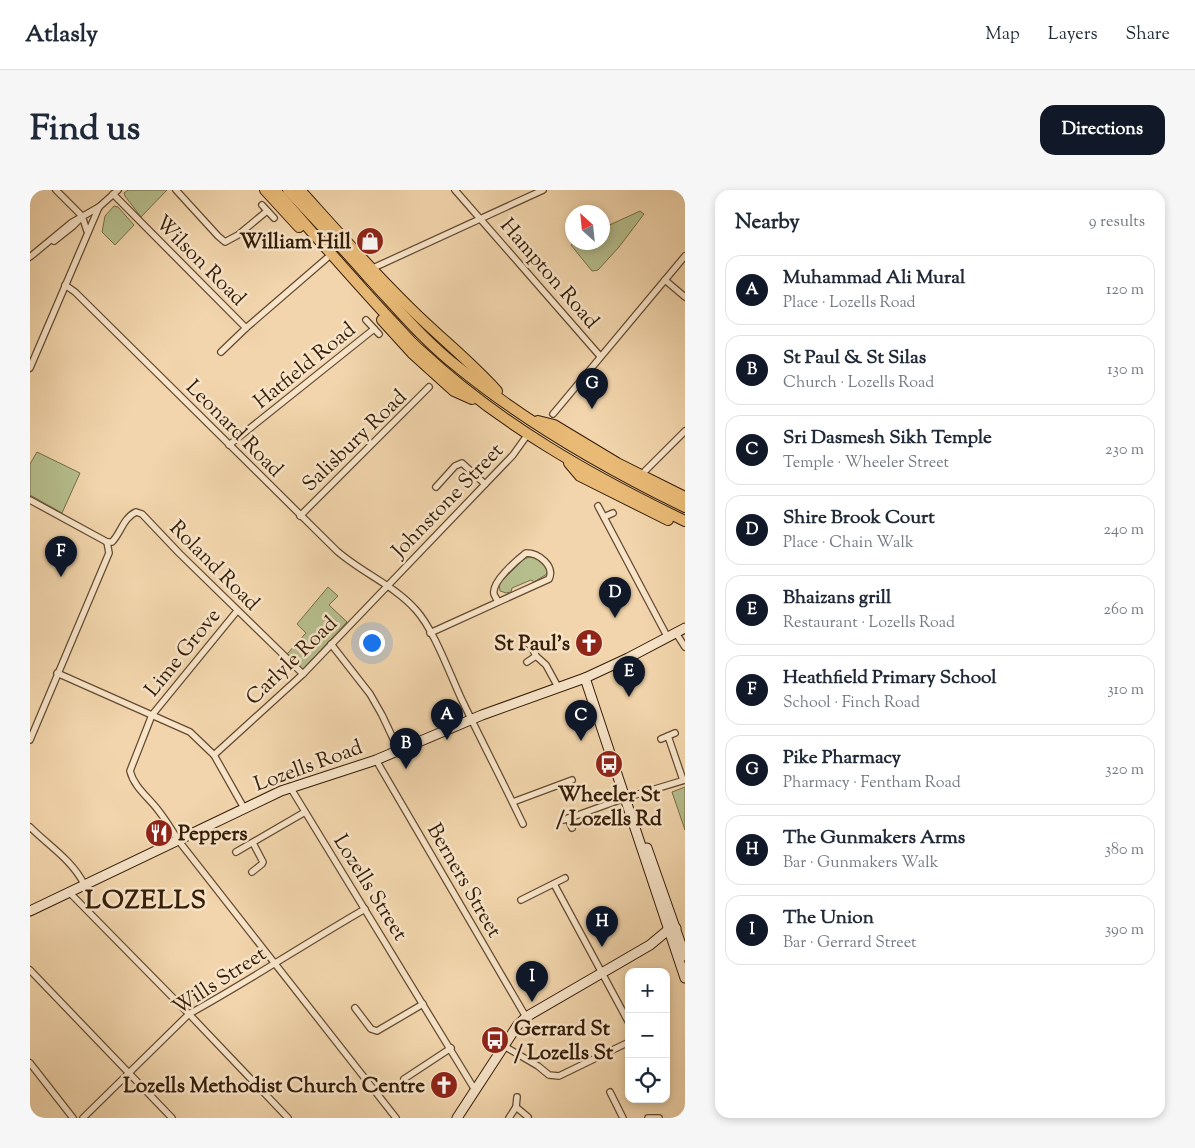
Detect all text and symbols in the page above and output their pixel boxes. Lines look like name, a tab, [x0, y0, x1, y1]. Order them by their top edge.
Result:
text: Atlasly	[25, 18, 98, 52]
text: Map	[985, 22, 1020, 48]
text: Layers	[1048, 22, 1098, 48]
text: Share	[1126, 22, 1170, 48]
text: Find us	[30, 105, 140, 156]
button: Directions	[1040, 105, 1165, 155]
north arrow	[565, 205, 610, 250]
text: Nearby	[735, 208, 800, 238]
street label: Wilson Road	[147, 209, 252, 314]
text: 9 results	[1089, 211, 1145, 234]
street label: Hampton Road	[492, 212, 605, 336]
shop icon: William Hill	[355, 226, 385, 256]
place label: William Hill	[239, 228, 351, 258]
text: Muhammad Ali Mural	[783, 265, 965, 292]
text: A	[746, 279, 759, 302]
text: 120 m	[1106, 279, 1144, 302]
text: Place · Lozells Road	[783, 292, 916, 315]
street label: Hatfield Road	[248, 316, 363, 417]
text: St Paul & St Silas	[783, 345, 926, 372]
text: B	[747, 359, 757, 382]
text: 130 m	[1107, 359, 1144, 382]
pin: G	[576, 368, 608, 409]
text: Church · Lozells Road	[783, 372, 934, 395]
street label: Leonard Road	[178, 374, 289, 485]
street label: Salisbury Road	[296, 383, 415, 499]
text: Sri Dasmesh Sikh Temple	[783, 425, 992, 452]
street label: Johnstone Street	[385, 437, 511, 566]
text: C	[746, 439, 758, 462]
text: 230 m	[1105, 439, 1144, 462]
text: Temple · Wheeler Street	[783, 452, 949, 475]
text: Shire Brook Court	[783, 505, 935, 532]
street label: Roland Road	[162, 514, 266, 619]
text: D	[746, 519, 758, 542]
text: 240 m	[1103, 519, 1144, 542]
text: Place · Chain Walk	[783, 532, 914, 555]
pin: F	[45, 536, 77, 577]
pin: D	[599, 577, 631, 618]
text: Bhaizans grill	[783, 585, 891, 612]
text: E	[747, 599, 757, 622]
text: 260 m	[1103, 599, 1144, 622]
street label: Lime Grove	[138, 603, 229, 704]
street label: Carlyle Road	[240, 610, 345, 713]
text: Restaurant · Lozells Road	[783, 612, 955, 635]
church icon: St Paul's	[574, 628, 604, 658]
your location	[359, 630, 385, 656]
place label: St Paul's	[494, 630, 570, 660]
pin: E	[613, 656, 645, 697]
text: Heathfield Primary School	[783, 665, 997, 692]
text: F	[748, 679, 756, 702]
text: 310 m	[1107, 679, 1144, 702]
text: School · Finch Road	[783, 692, 920, 715]
pin: A	[431, 699, 463, 740]
pin: C	[565, 700, 597, 741]
pin: B	[390, 728, 422, 769]
street label: Lozells Road	[250, 733, 367, 800]
text: Pike Pharmacy	[783, 745, 901, 772]
bus stop icon: Wheeler St / Lozells Rd	[594, 749, 624, 779]
text: G	[745, 759, 759, 782]
text: 320 m	[1105, 759, 1144, 782]
text: Pharmacy · Fentham Road	[783, 772, 961, 795]
place label: Wheeler St / Lozells Rd	[556, 781, 662, 835]
restaurant icon: Peppers	[144, 818, 174, 848]
street label: Berners Street	[418, 818, 508, 944]
place label: Peppers	[178, 820, 248, 850]
text: The Gunmakers Arms	[783, 825, 965, 852]
street label: Lozells Street	[325, 829, 414, 947]
text: H	[746, 839, 758, 862]
text: 380 m	[1104, 839, 1144, 862]
text: Bar · Gunmakers Walk	[783, 852, 939, 875]
district label: LOZELLS	[85, 883, 207, 920]
text: The Union	[783, 905, 874, 932]
pin: H	[586, 906, 618, 947]
text: I	[749, 919, 755, 942]
text: 390 m	[1105, 919, 1144, 942]
text: Bar · Gerrard Street	[783, 932, 917, 955]
street label: Wills Street	[167, 940, 273, 1023]
pin: I	[516, 961, 548, 1002]
map controls	[625, 968, 670, 1103]
button: +	[625, 968, 670, 1013]
button: −	[625, 1013, 670, 1058]
place label: Gerrard St / Lozells St	[514, 1015, 614, 1069]
bus stop icon: Gerrard St / Lozells St	[480, 1025, 510, 1055]
button: locate	[625, 1058, 670, 1103]
church icon: Lozells Methodist Church Centre	[429, 1070, 459, 1100]
place label: Lozells Methodist Church Centre	[123, 1072, 425, 1102]

